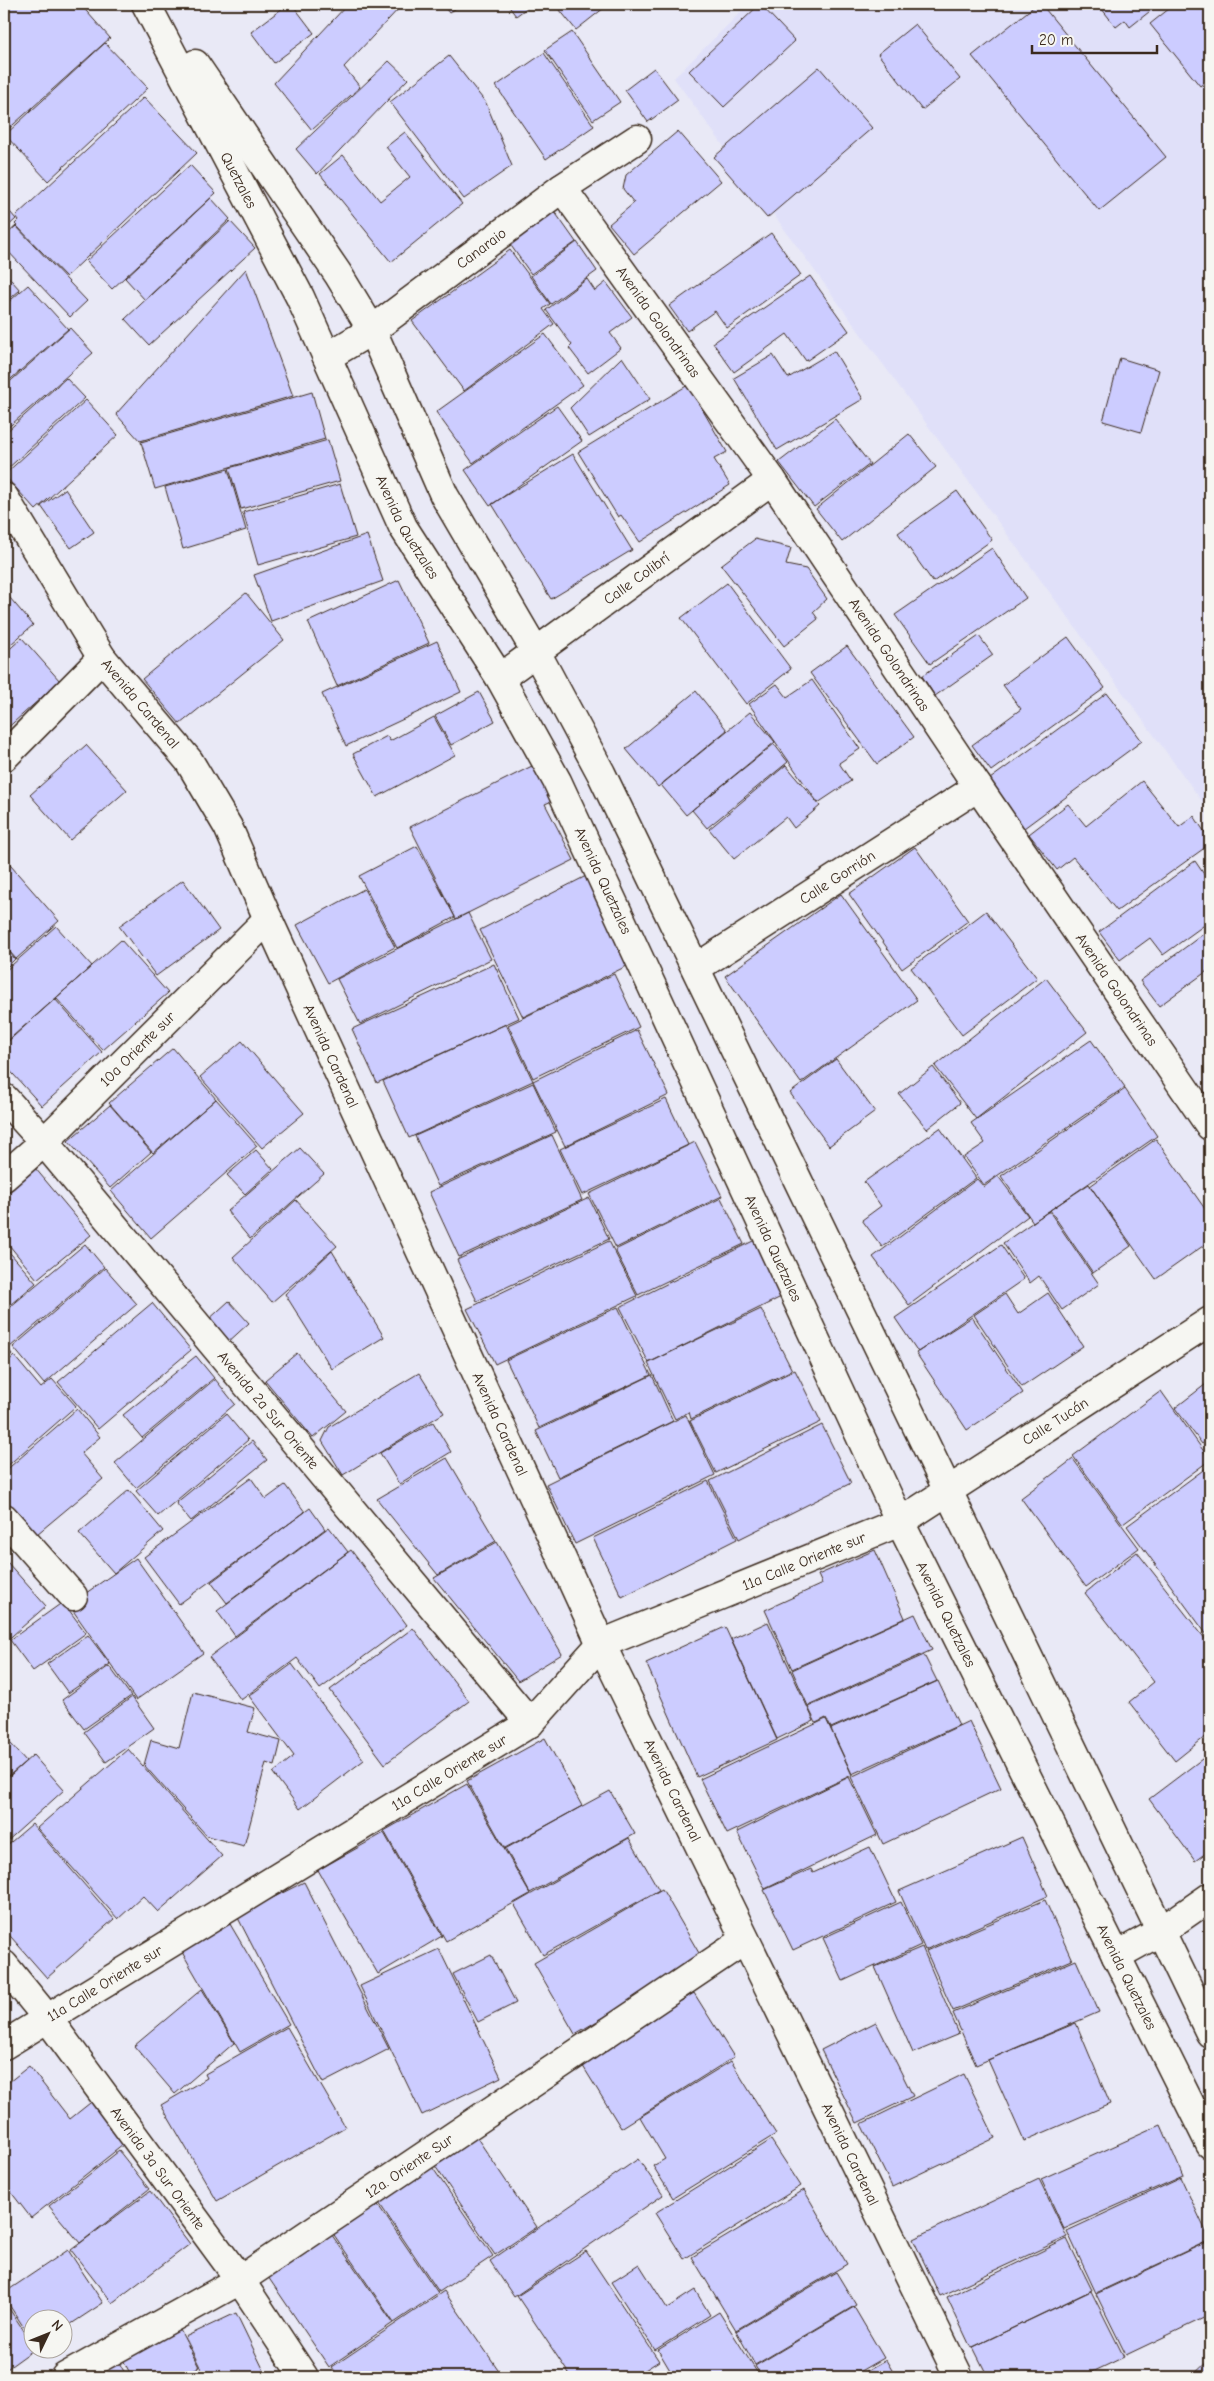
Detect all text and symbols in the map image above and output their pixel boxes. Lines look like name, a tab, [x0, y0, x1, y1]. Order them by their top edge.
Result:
scale bar	[1032, 22, 1156, 54]
text: 20 m	[1039, 31, 1073, 49]
street label: Quetzales	[216, 149, 261, 211]
street label: Canaraio	[453, 224, 510, 273]
street label: Avenida Golondrinas	[612, 263, 704, 381]
street label: Avenida Quetzales	[372, 472, 443, 582]
street label: Calle Colibrí	[600, 548, 674, 609]
street label: Avenida Golondrinas	[845, 595, 934, 715]
street label: Avenida Cardenal	[97, 655, 183, 752]
street label: Avenida Quetzales	[571, 824, 636, 937]
street label: Calle Gorrión	[796, 846, 879, 908]
street label: Avenida Golondrinas	[1072, 930, 1162, 1049]
street label: Avenida Cardenal	[299, 1001, 362, 1111]
street label: 10a Oriente sur	[96, 1008, 179, 1090]
street label: Avenida Quetzales	[741, 1192, 806, 1304]
street label: Avenida 2a Sur Oriente	[214, 1347, 323, 1473]
street label: Avenida Cardenal	[468, 1369, 531, 1479]
street label: Calle Tucán	[1019, 1393, 1092, 1449]
street label: 11a Calle Oriente sur	[739, 1528, 868, 1594]
street label: Avenida Quetzales	[912, 1559, 980, 1670]
street label: 11a Calle Oriente sur	[388, 1730, 510, 1815]
street label: Avenida Cardenal	[640, 1736, 705, 1845]
street label: Avenida Quetzales	[1093, 1921, 1161, 2033]
street label: 11a Calle Oriente sur	[44, 1941, 166, 2025]
street label: Avenida Cardenal	[818, 2100, 883, 2209]
street label: Avenida 3a Sur Oriente	[107, 2103, 209, 2234]
street label: 12a. Oriente Sur	[362, 2130, 457, 2202]
north arrow	[22, 2308, 72, 2358]
text: N	[48, 2316, 66, 2335]

